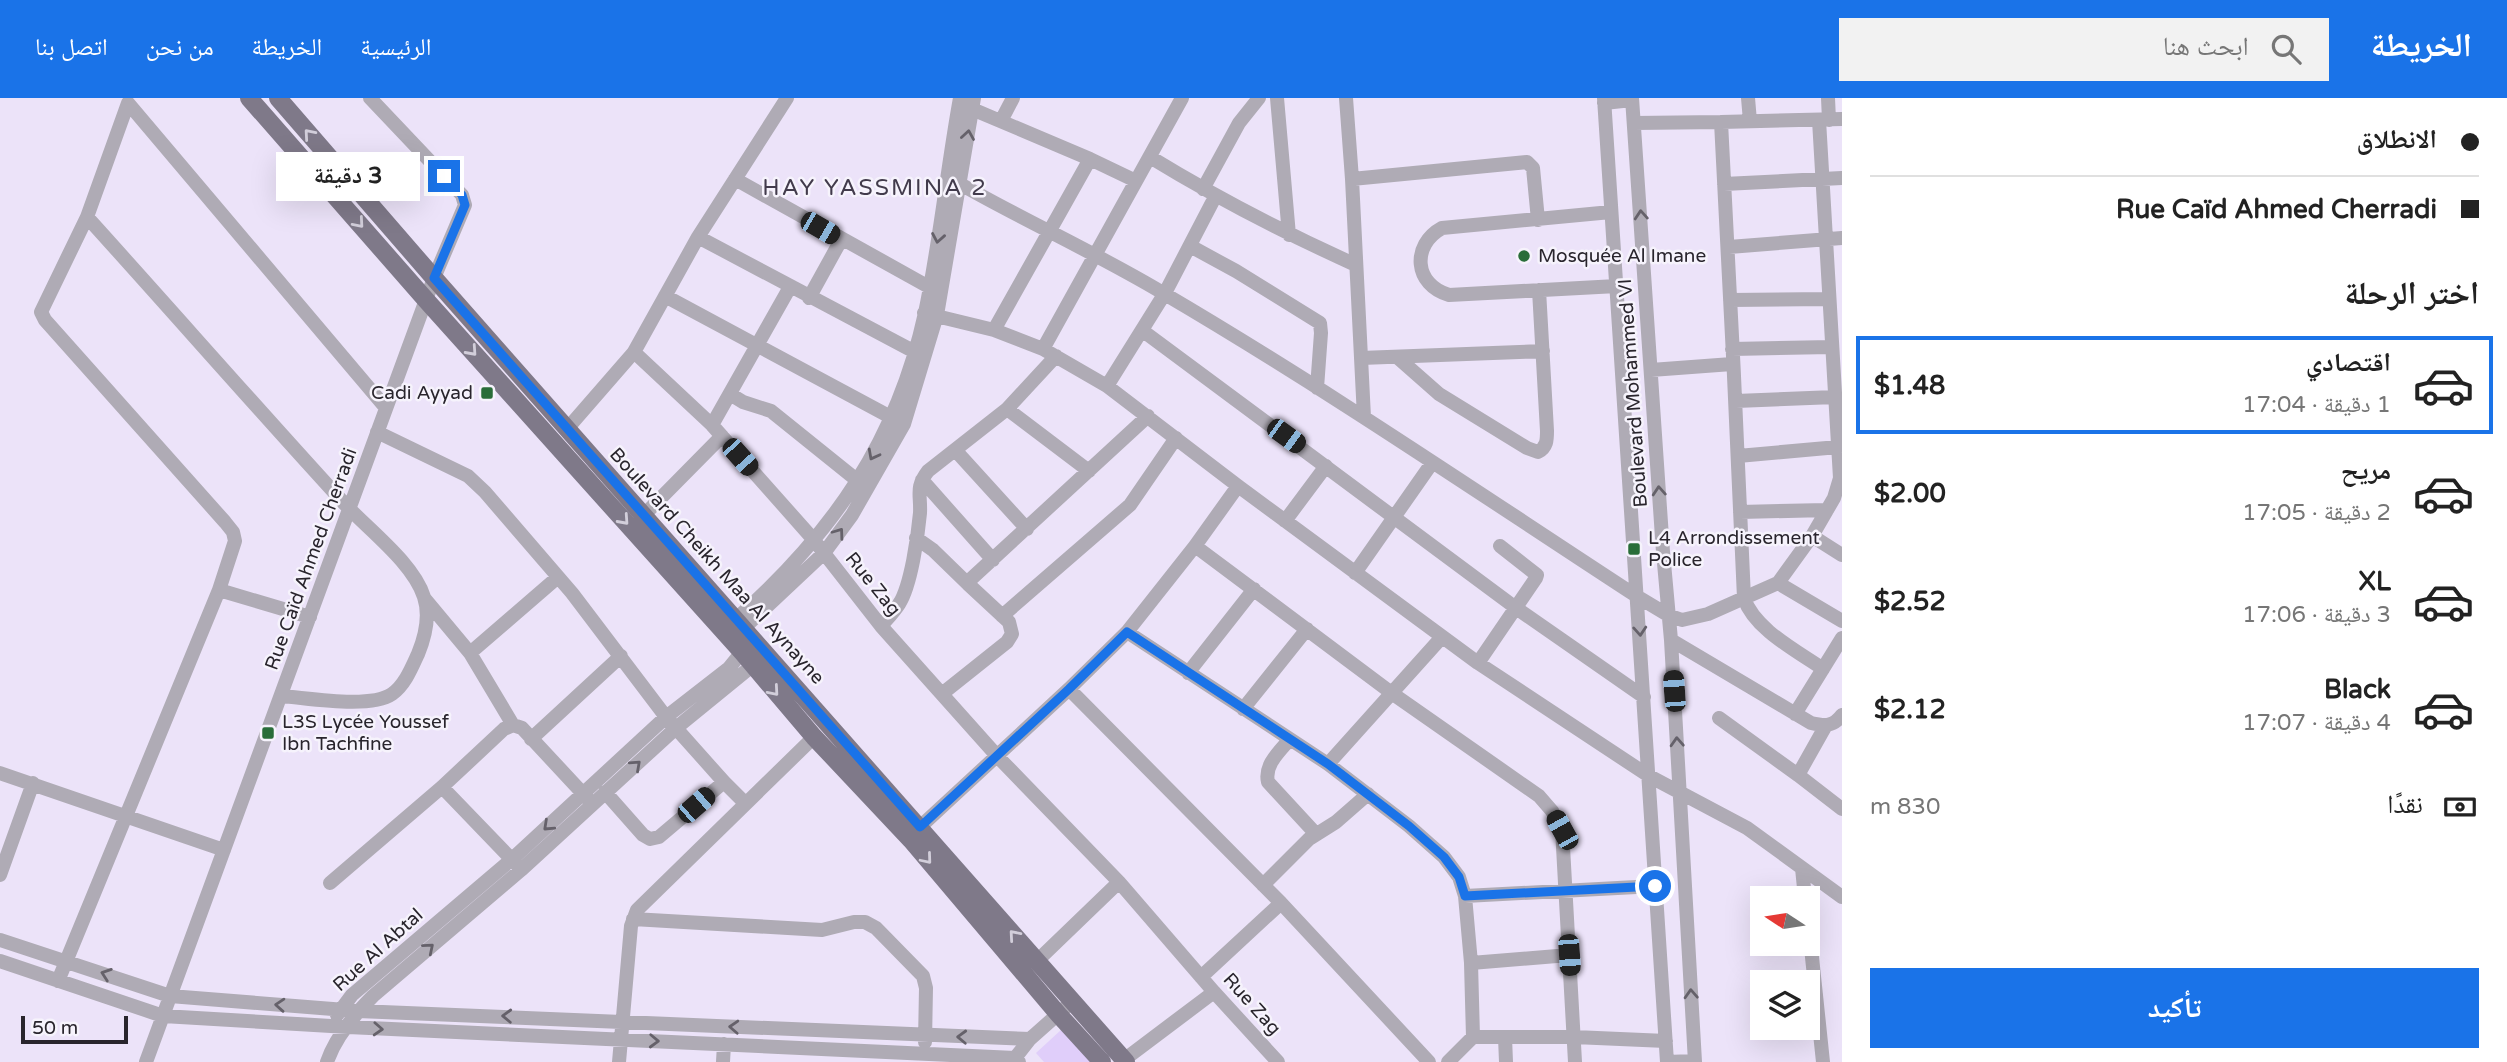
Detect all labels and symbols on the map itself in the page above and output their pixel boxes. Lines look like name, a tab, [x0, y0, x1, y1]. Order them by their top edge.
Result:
one-way arrow	[305, 129, 317, 142]
one-way arrow	[960, 129, 975, 141]
callout: 3 دقيقة	[276, 152, 420, 200]
route end	[428, 160, 460, 192]
district label: HAY YASSMINA 2	[762, 174, 988, 202]
car	[797, 208, 844, 248]
one-way arrow	[1633, 209, 1648, 220]
one-way arrow	[351, 214, 363, 227]
one-way arrow	[931, 232, 946, 244]
place label: Mosquée Al Imane	[1538, 245, 1706, 267]
marker: Mosquée Al Imane	[1516, 248, 1532, 264]
street label: Boulevard Mohammed VI	[1614, 278, 1652, 508]
one-way arrow	[463, 342, 476, 355]
place label: Cadi Ayyad	[371, 382, 473, 404]
marker: Cadi Ayyad	[479, 385, 495, 401]
car	[1263, 415, 1310, 457]
car	[719, 434, 762, 480]
street label: Boulevard Cheikh Maa Al Aynayne	[605, 443, 829, 689]
street label: Rue Caïd Ahmed Cherradi	[261, 445, 361, 673]
one-way arrow	[867, 447, 881, 460]
one-way arrow	[1651, 485, 1666, 496]
one-way arrow	[616, 512, 628, 525]
place label: L4 Arrondissement Police	[1648, 527, 1820, 571]
one-way arrow	[831, 528, 843, 541]
marker: L4 Arrondissement Police	[1626, 541, 1642, 557]
street label: Rue Zag	[841, 548, 905, 620]
one-way arrow	[1632, 625, 1647, 636]
car	[1663, 669, 1686, 713]
one-way arrow	[766, 682, 778, 695]
place label: L3S Lycée Youssef Ibn Tachfine	[282, 711, 450, 755]
marker: L3S Lycée Youssef Ibn Tachfine	[260, 725, 276, 741]
one-way arrow	[1670, 736, 1685, 747]
one-way arrow	[628, 761, 641, 773]
car	[674, 783, 719, 827]
car	[1543, 807, 1582, 853]
one-way arrow	[543, 817, 556, 830]
one-way arrow	[919, 851, 931, 864]
route start	[1639, 870, 1671, 902]
north arrow	[1750, 886, 1820, 956]
street label: Rue Al Abtal	[329, 904, 427, 996]
one-way arrow	[1010, 930, 1022, 943]
car	[1558, 933, 1581, 977]
one-way arrow	[420, 944, 433, 956]
one-way arrow	[100, 968, 112, 982]
street label: Rue Zag	[1219, 969, 1285, 1039]
one-way arrow	[1684, 988, 1699, 999]
one-way arrow	[274, 998, 285, 1013]
one-way arrow	[501, 1009, 512, 1024]
scale bar	[21, 1013, 128, 1045]
one-way arrow	[729, 1020, 740, 1035]
one-way arrow	[373, 1021, 384, 1036]
one-way arrow	[956, 1029, 966, 1045]
one-way arrow	[649, 1034, 660, 1049]

